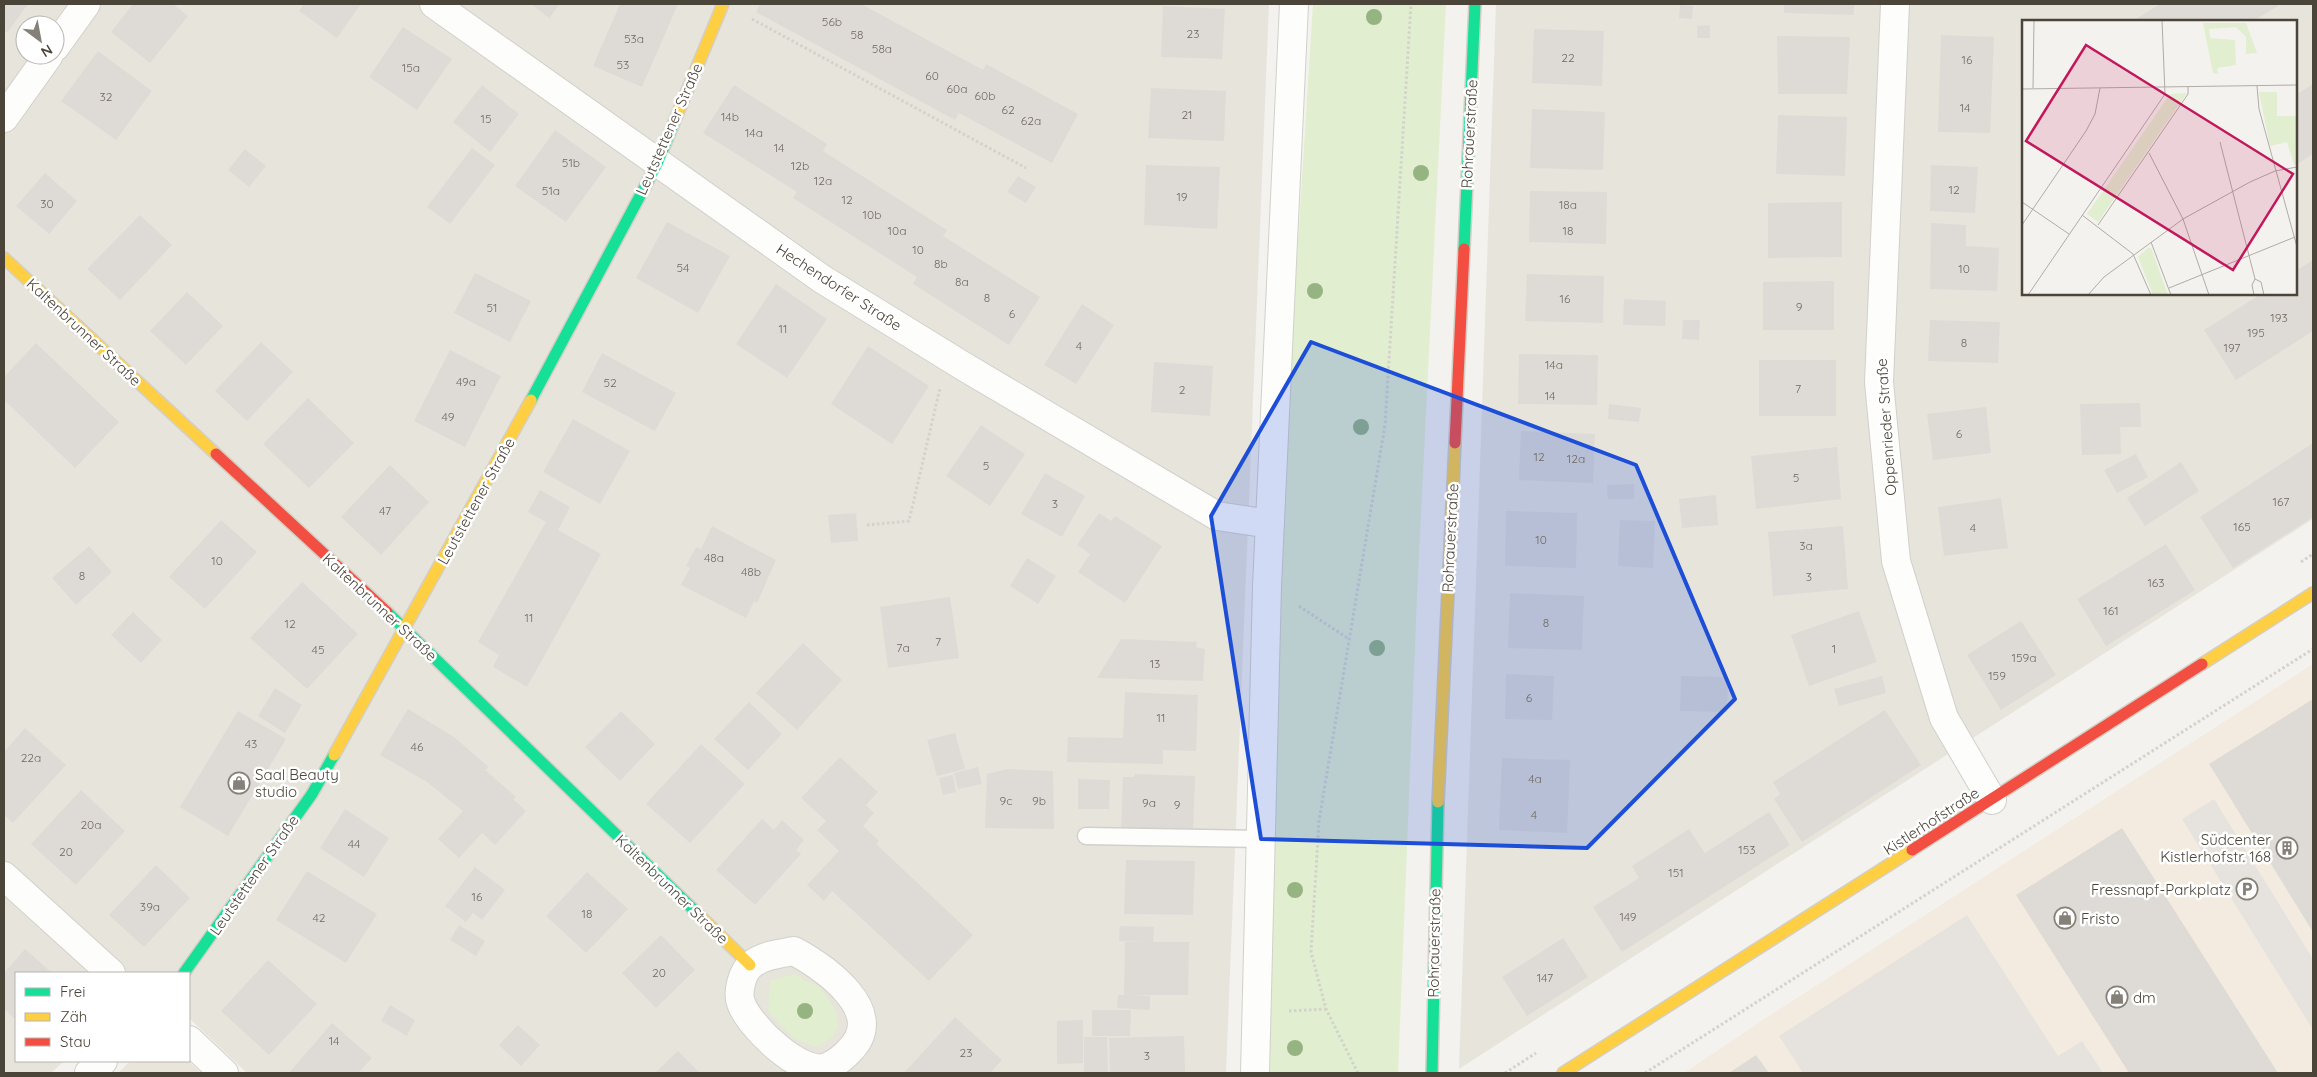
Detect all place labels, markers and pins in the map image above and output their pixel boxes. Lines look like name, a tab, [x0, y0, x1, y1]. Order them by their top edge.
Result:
place label: Saal Beauty studio	[255, 765, 339, 801]
shop icon: Saal Beauty studio	[227, 771, 251, 795]
place label: Südcenter Kistlerhofstr. 168	[2160, 830, 2271, 866]
building icon: Südcenter Kistlerhofstr. 168	[2275, 836, 2299, 860]
parking icon: Fressnapf-Parkplatz	[2235, 877, 2259, 901]
place label: Fressnapf-Parkplatz	[2091, 880, 2231, 899]
shop icon: Fristo	[2053, 906, 2077, 930]
place label: Fristo	[2081, 909, 2119, 928]
shop icon: dm	[2105, 985, 2129, 1009]
place label: dm	[2133, 988, 2156, 1007]

